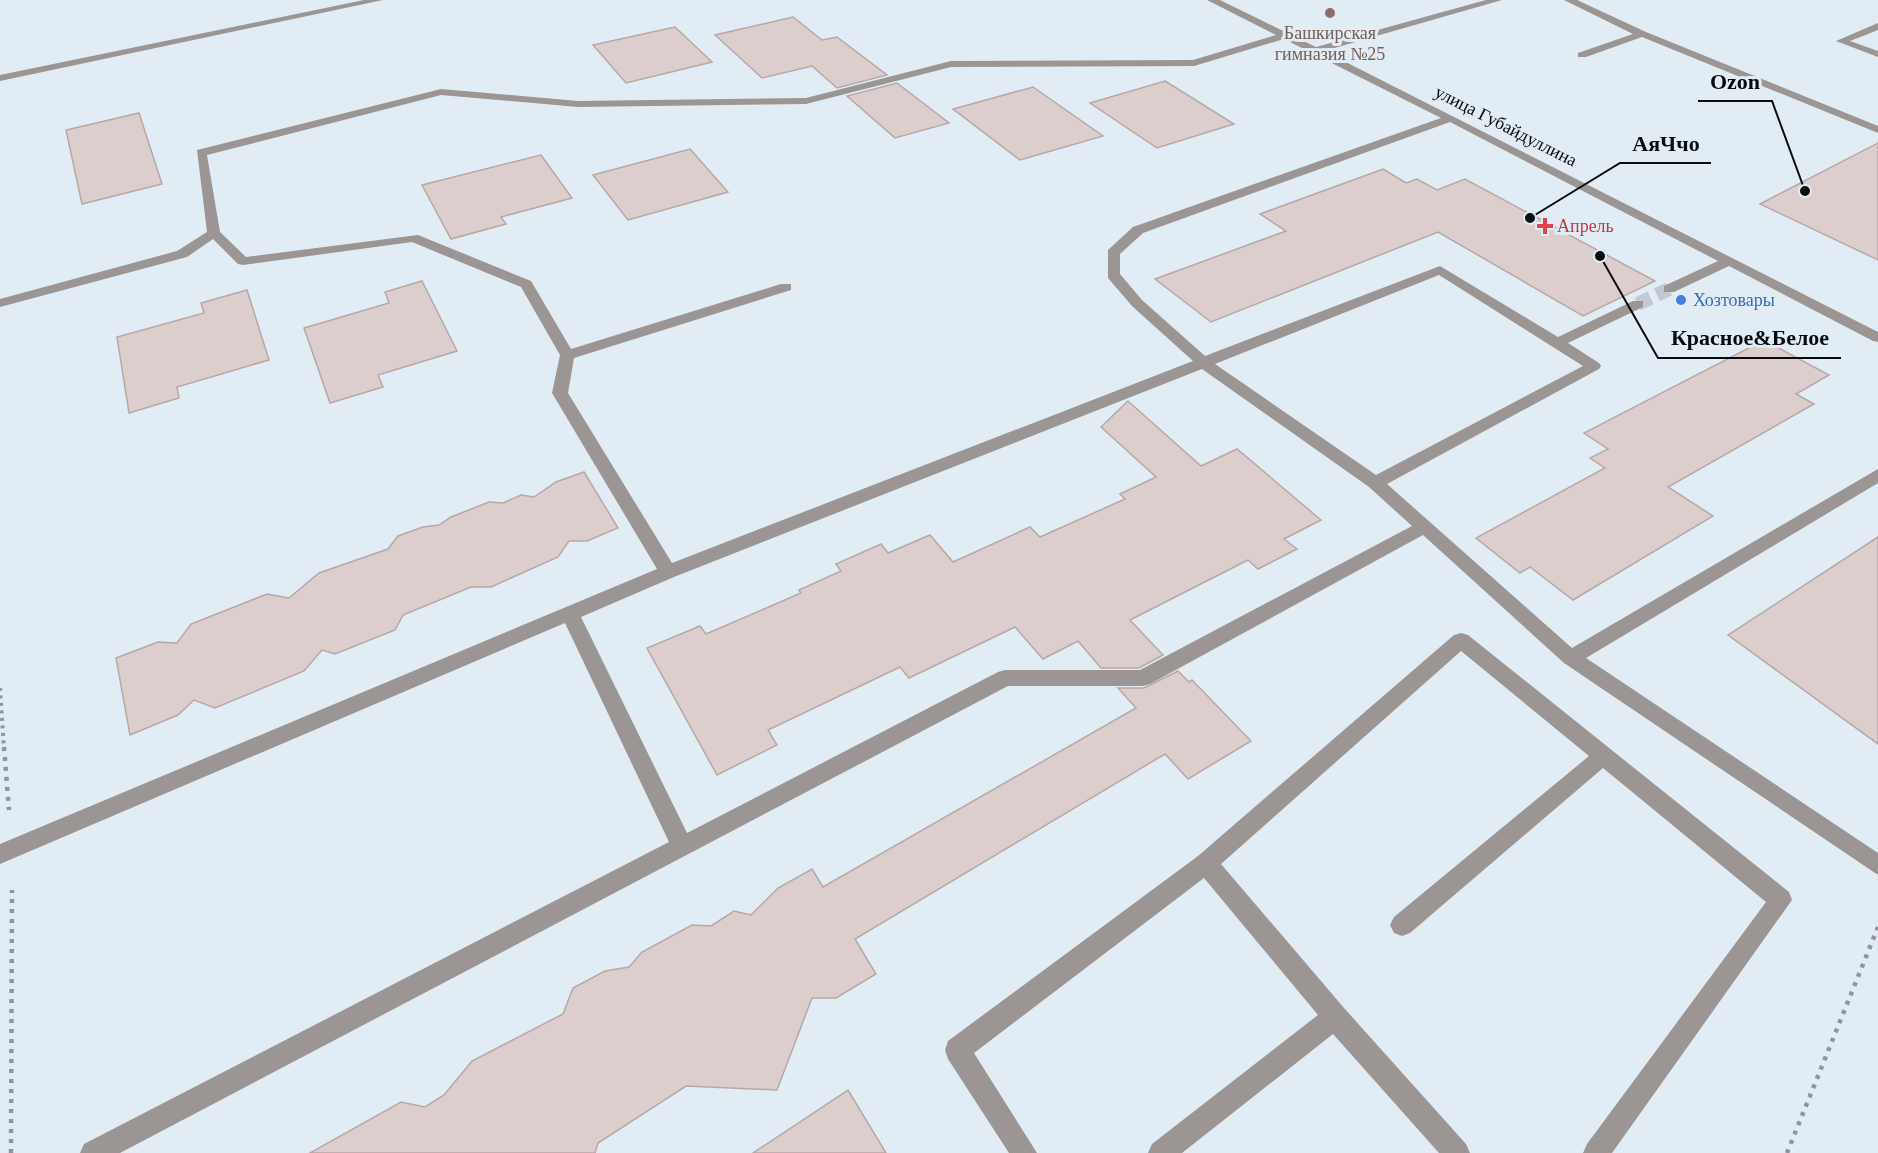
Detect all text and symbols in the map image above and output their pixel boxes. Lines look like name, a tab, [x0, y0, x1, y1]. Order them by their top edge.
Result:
marker: Башкирская гимназия №25	[1323, 6, 1337, 20]
place label: Башкирская гимназия №25	[1275, 23, 1385, 64]
callout: Ozon	[1698, 61, 1772, 101]
text: Ozon	[1710, 69, 1760, 94]
street label: улица Губайдуллина	[1432, 81, 1580, 171]
callout: АяЧчо	[1620, 123, 1711, 163]
text: АяЧчо	[1632, 131, 1700, 156]
place label: Апрель	[1557, 216, 1614, 236]
marker: Апрель	[1538, 219, 1552, 233]
place label: Хозтовары	[1693, 290, 1775, 310]
marker: Хозтовары	[1674, 293, 1688, 307]
callout: Красное&Белое	[1658, 318, 1841, 358]
text: Красное&Белое	[1671, 325, 1829, 350]

